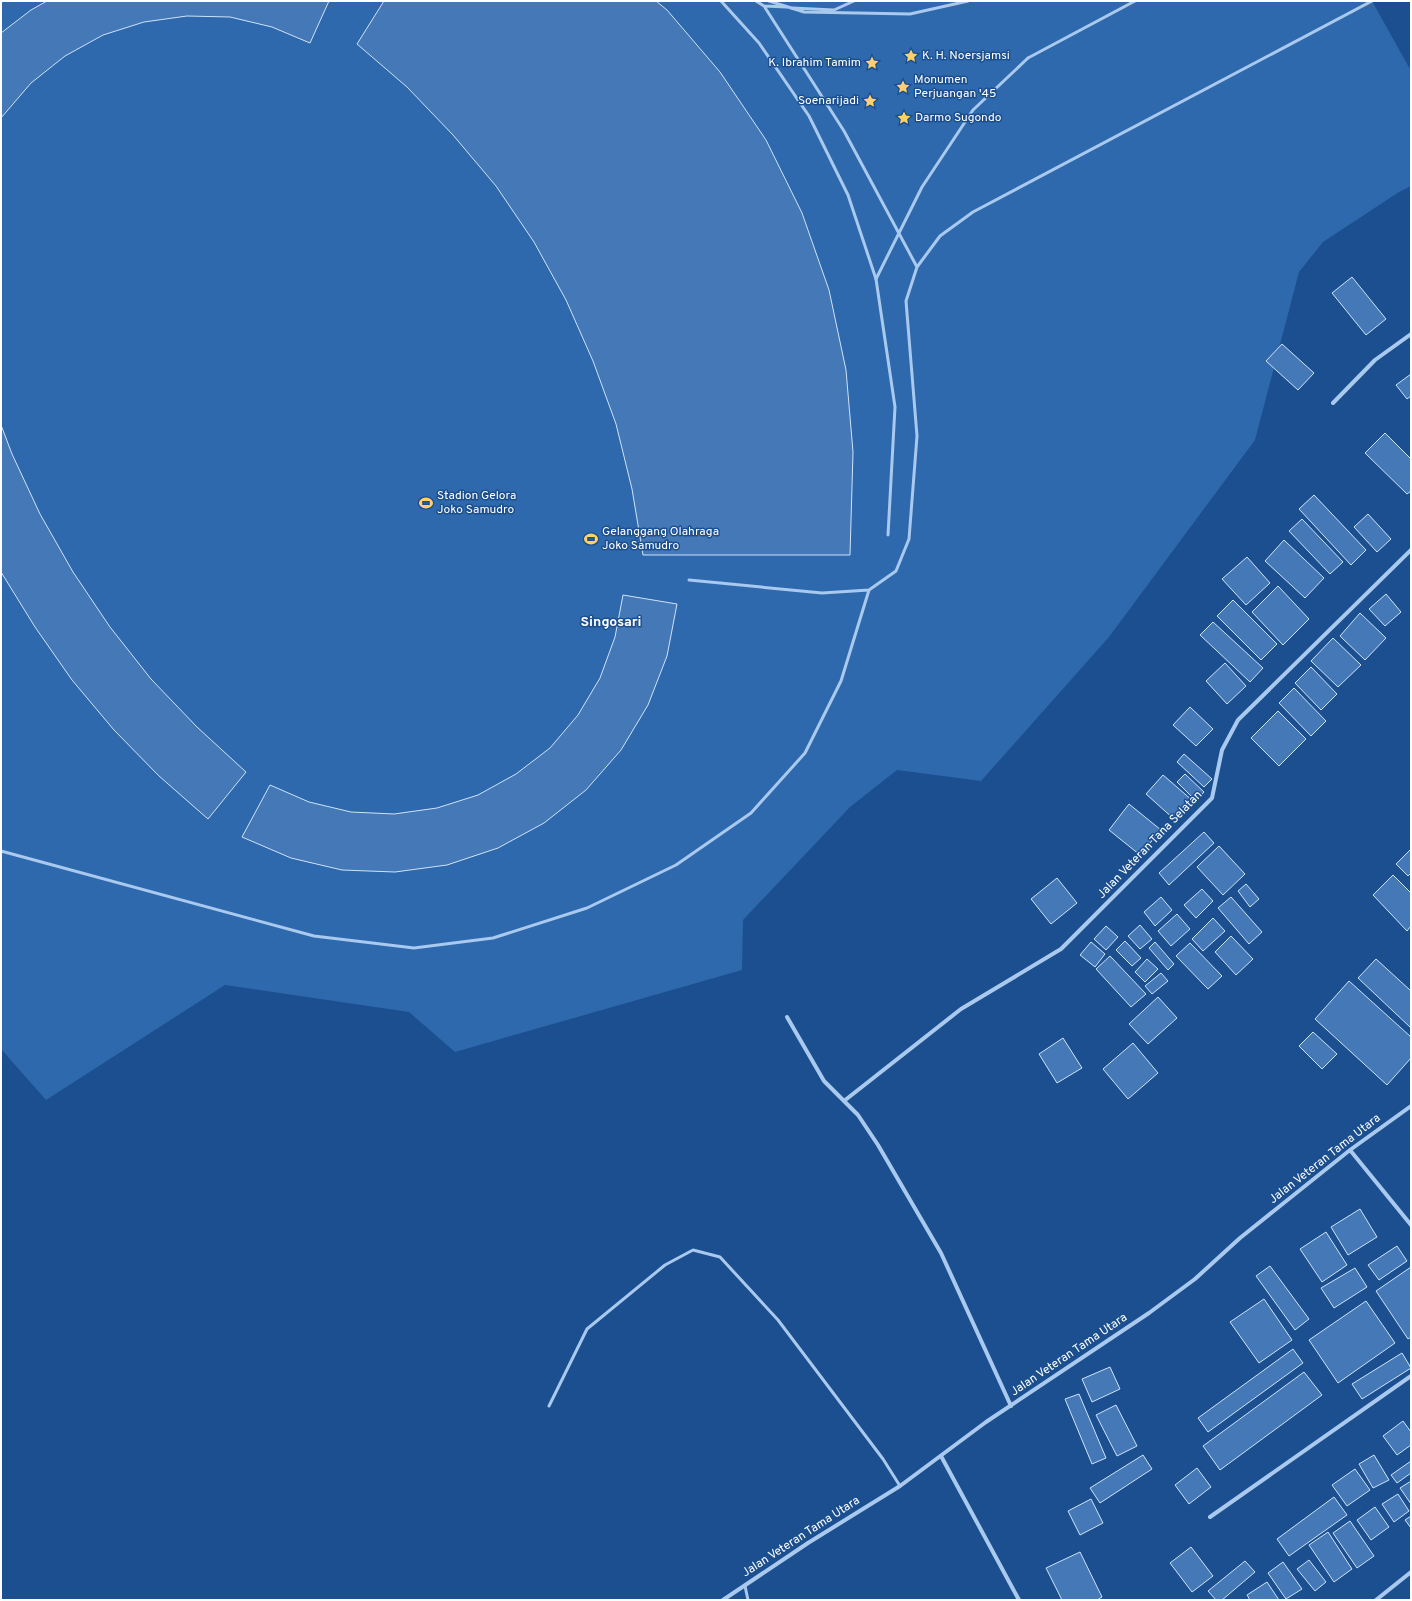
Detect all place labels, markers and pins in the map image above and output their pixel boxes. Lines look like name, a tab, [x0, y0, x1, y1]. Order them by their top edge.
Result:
place icon: K. H. Noersjamsi	[903, 48, 919, 64]
place label: K. H. Noersjamsi	[922, 48, 1010, 64]
place label: K. Ibrahim Tamim	[768, 55, 861, 71]
place icon: K. Ibrahim Tamim	[864, 55, 880, 71]
place label: Monumen Perjuangan '45	[914, 72, 996, 102]
place icon: Monumen Perjuangan '45	[895, 79, 911, 95]
place label: Soenarijadi	[798, 93, 859, 109]
place icon: Soenarijadi	[862, 93, 878, 109]
place icon: Darmo Sugondo	[896, 110, 912, 126]
place label: Darmo Sugondo	[915, 110, 1002, 126]
place label: Stadion Gelora Joko Samudro	[437, 488, 516, 518]
sports icon: Stadion Gelora Joko Samudro	[418, 495, 434, 511]
place label: Gelanggang Olahraga Joko Samudro	[602, 524, 719, 554]
sports icon: Gelanggang Olahraga Joko Samudro	[583, 531, 599, 547]

